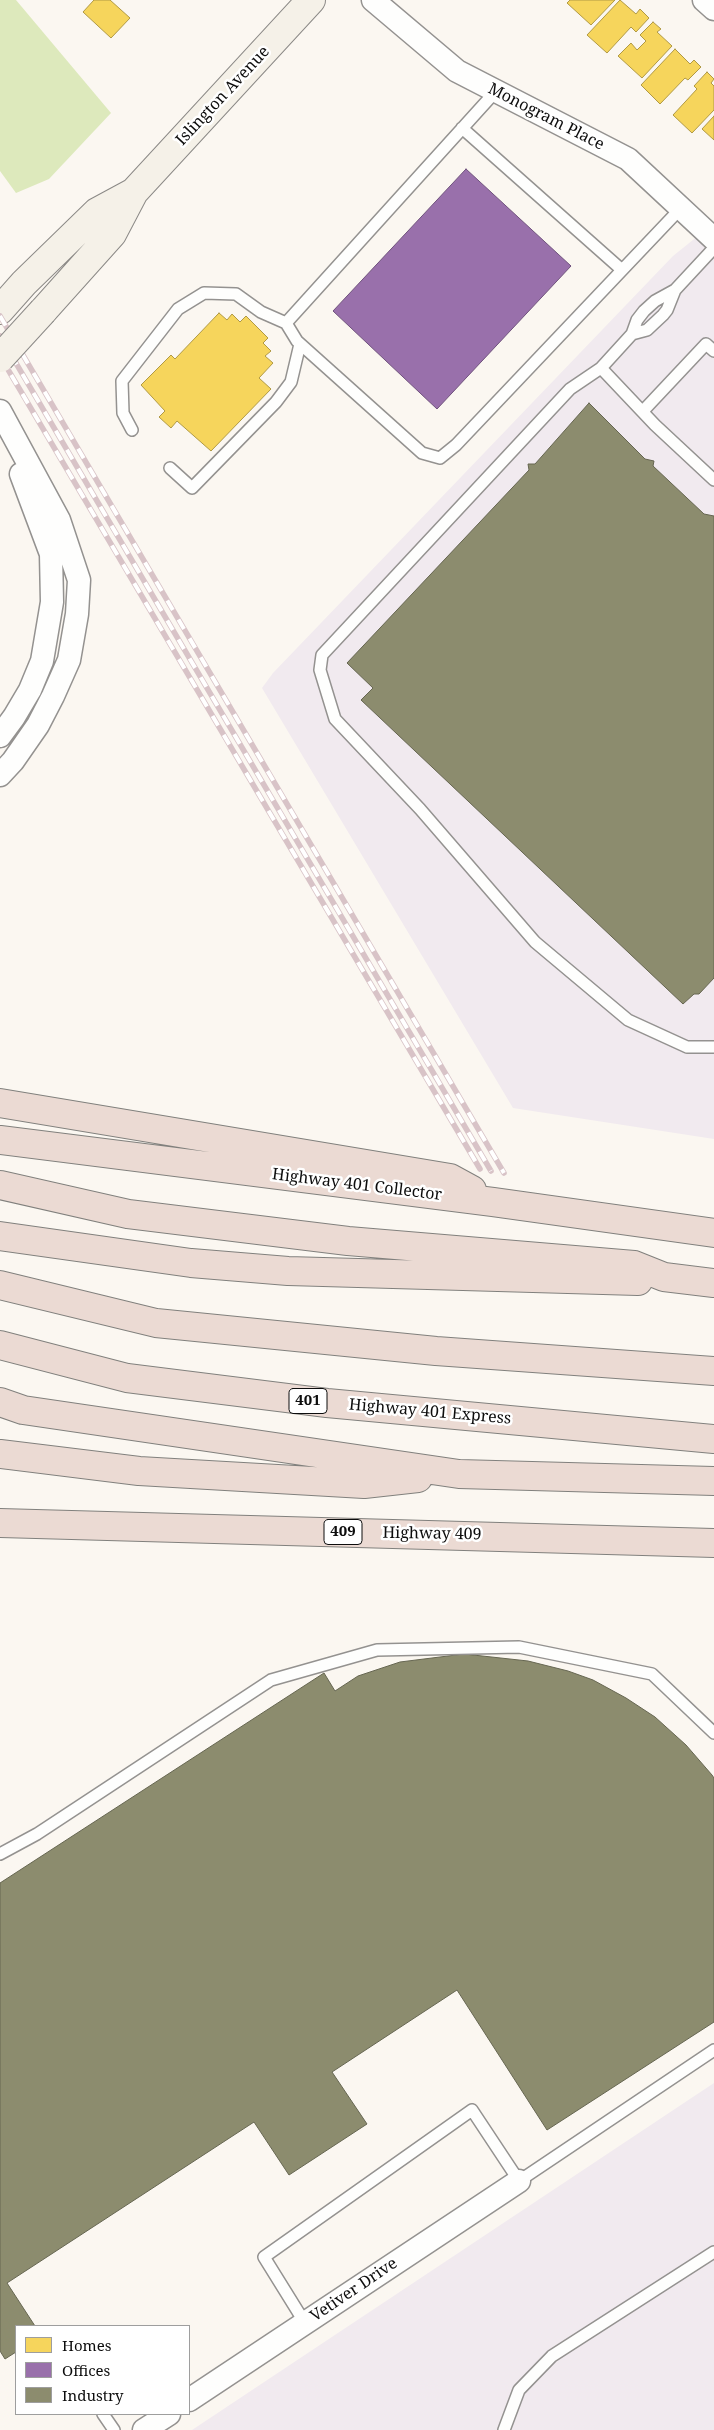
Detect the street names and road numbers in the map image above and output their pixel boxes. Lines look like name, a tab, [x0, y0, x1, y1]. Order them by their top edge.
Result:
street label: Islington Avenue	[172, 42, 274, 150]
street label: Monogram Place	[485, 79, 607, 155]
street label: Highway 401 Collector	[271, 1165, 443, 1205]
road number: 401	[289, 1388, 327, 1414]
street label: Highway 401 Express	[348, 1395, 512, 1429]
road number: 409	[324, 1520, 362, 1544]
street label: Highway 409	[382, 1524, 482, 1544]
street label: Vetiver Drive	[307, 2254, 401, 2326]

